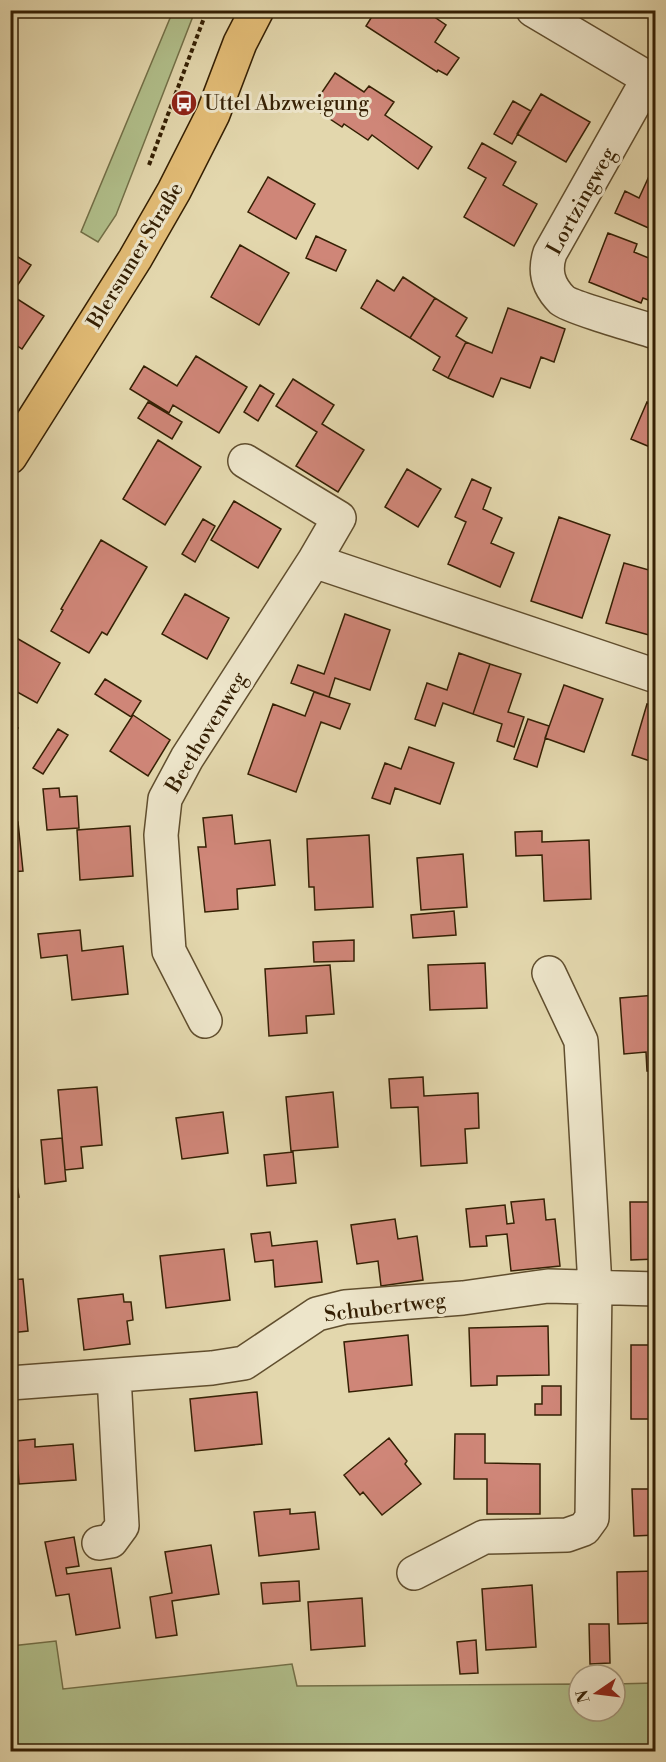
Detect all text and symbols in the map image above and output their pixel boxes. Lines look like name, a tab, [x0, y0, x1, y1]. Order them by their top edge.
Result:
bus stop icon: Uttel Abzweigung	[169, 88, 199, 118]
place label: Uttel Abzweigung	[204, 91, 369, 117]
street label: Lortzingweg	[542, 143, 622, 260]
street label: Blersumer Straße	[82, 178, 190, 334]
street label: Beethovenweg	[160, 667, 253, 799]
street label: Schubertweg	[323, 1288, 448, 1328]
north arrow	[567, 1663, 627, 1723]
text: N	[572, 1687, 595, 1705]

